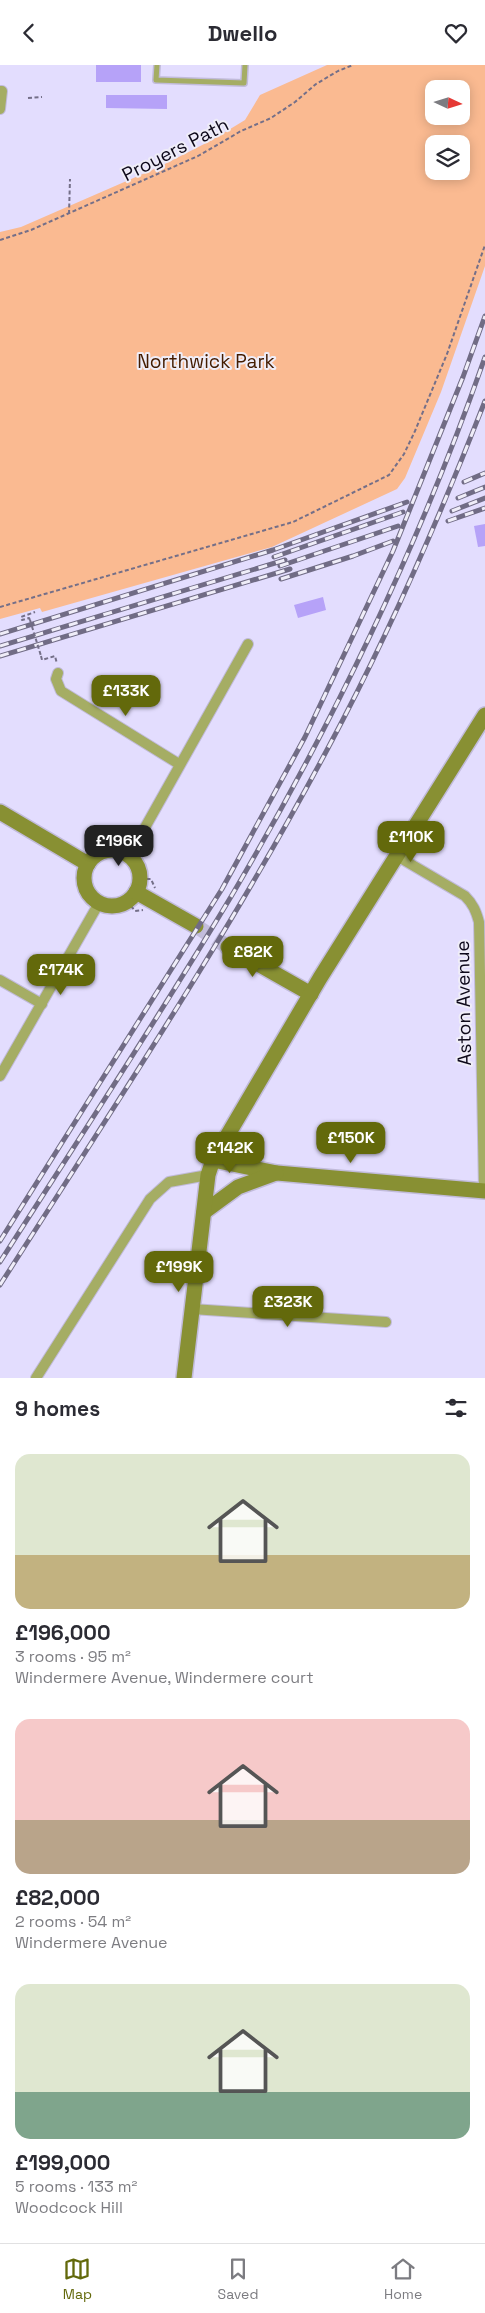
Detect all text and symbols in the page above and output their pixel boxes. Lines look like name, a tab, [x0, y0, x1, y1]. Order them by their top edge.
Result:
icon: back	[15, 19, 43, 47]
text: Dwello	[208, 19, 277, 47]
icon: heart	[442, 19, 470, 47]
north arrow	[425, 80, 470, 125]
map controls	[425, 80, 470, 180]
street label: Proyers Path	[118, 112, 233, 187]
button: layers	[425, 135, 470, 180]
park label: Northwick Park	[137, 349, 275, 374]
pin: £133K	[91, 675, 161, 717]
text: £133K	[103, 680, 149, 701]
pin: £110K	[376, 821, 446, 863]
pin: £196K	[84, 825, 154, 867]
text: £110K	[388, 826, 434, 847]
text: £196K	[95, 830, 143, 851]
pin: £82K	[223, 935, 283, 978]
street label: Aston Avenue	[450, 940, 477, 1066]
text: £82K	[233, 941, 273, 962]
pin: £174K	[26, 953, 96, 996]
text: £174K	[38, 959, 84, 980]
pin: £150K	[316, 1121, 386, 1164]
text: £150K	[327, 1127, 375, 1148]
pin: £142K	[195, 1131, 265, 1174]
text: £142K	[206, 1137, 254, 1158]
pin: £199K	[144, 1251, 214, 1293]
text: £199K	[155, 1256, 203, 1277]
pin: £323K	[253, 1285, 323, 1328]
text: £323K	[263, 1291, 313, 1312]
icon: filters	[442, 1394, 470, 1422]
text: 9 homes	[15, 1395, 100, 1422]
icon: home	[198, 1486, 288, 1576]
text: £196,000	[15, 1619, 111, 1646]
text: 3 rooms · 95 m²	[15, 1646, 131, 1667]
text: Windermere Avenue, Windermere court	[15, 1667, 314, 1688]
icon: home	[198, 1751, 288, 1841]
text: £82,000	[15, 1884, 100, 1911]
text: 2 rooms · 54 m²	[15, 1911, 131, 1932]
text: Windermere Avenue	[15, 1932, 167, 1953]
icon: home	[198, 2016, 288, 2106]
text: £199,000	[15, 2149, 110, 2176]
text: 5 rooms · 133 m²	[15, 2176, 137, 2197]
text: Woodcock Hill	[15, 2197, 123, 2218]
tab: Map	[63, 2255, 92, 2303]
tab: Saved	[218, 2255, 258, 2303]
tab: Home	[384, 2255, 422, 2303]

